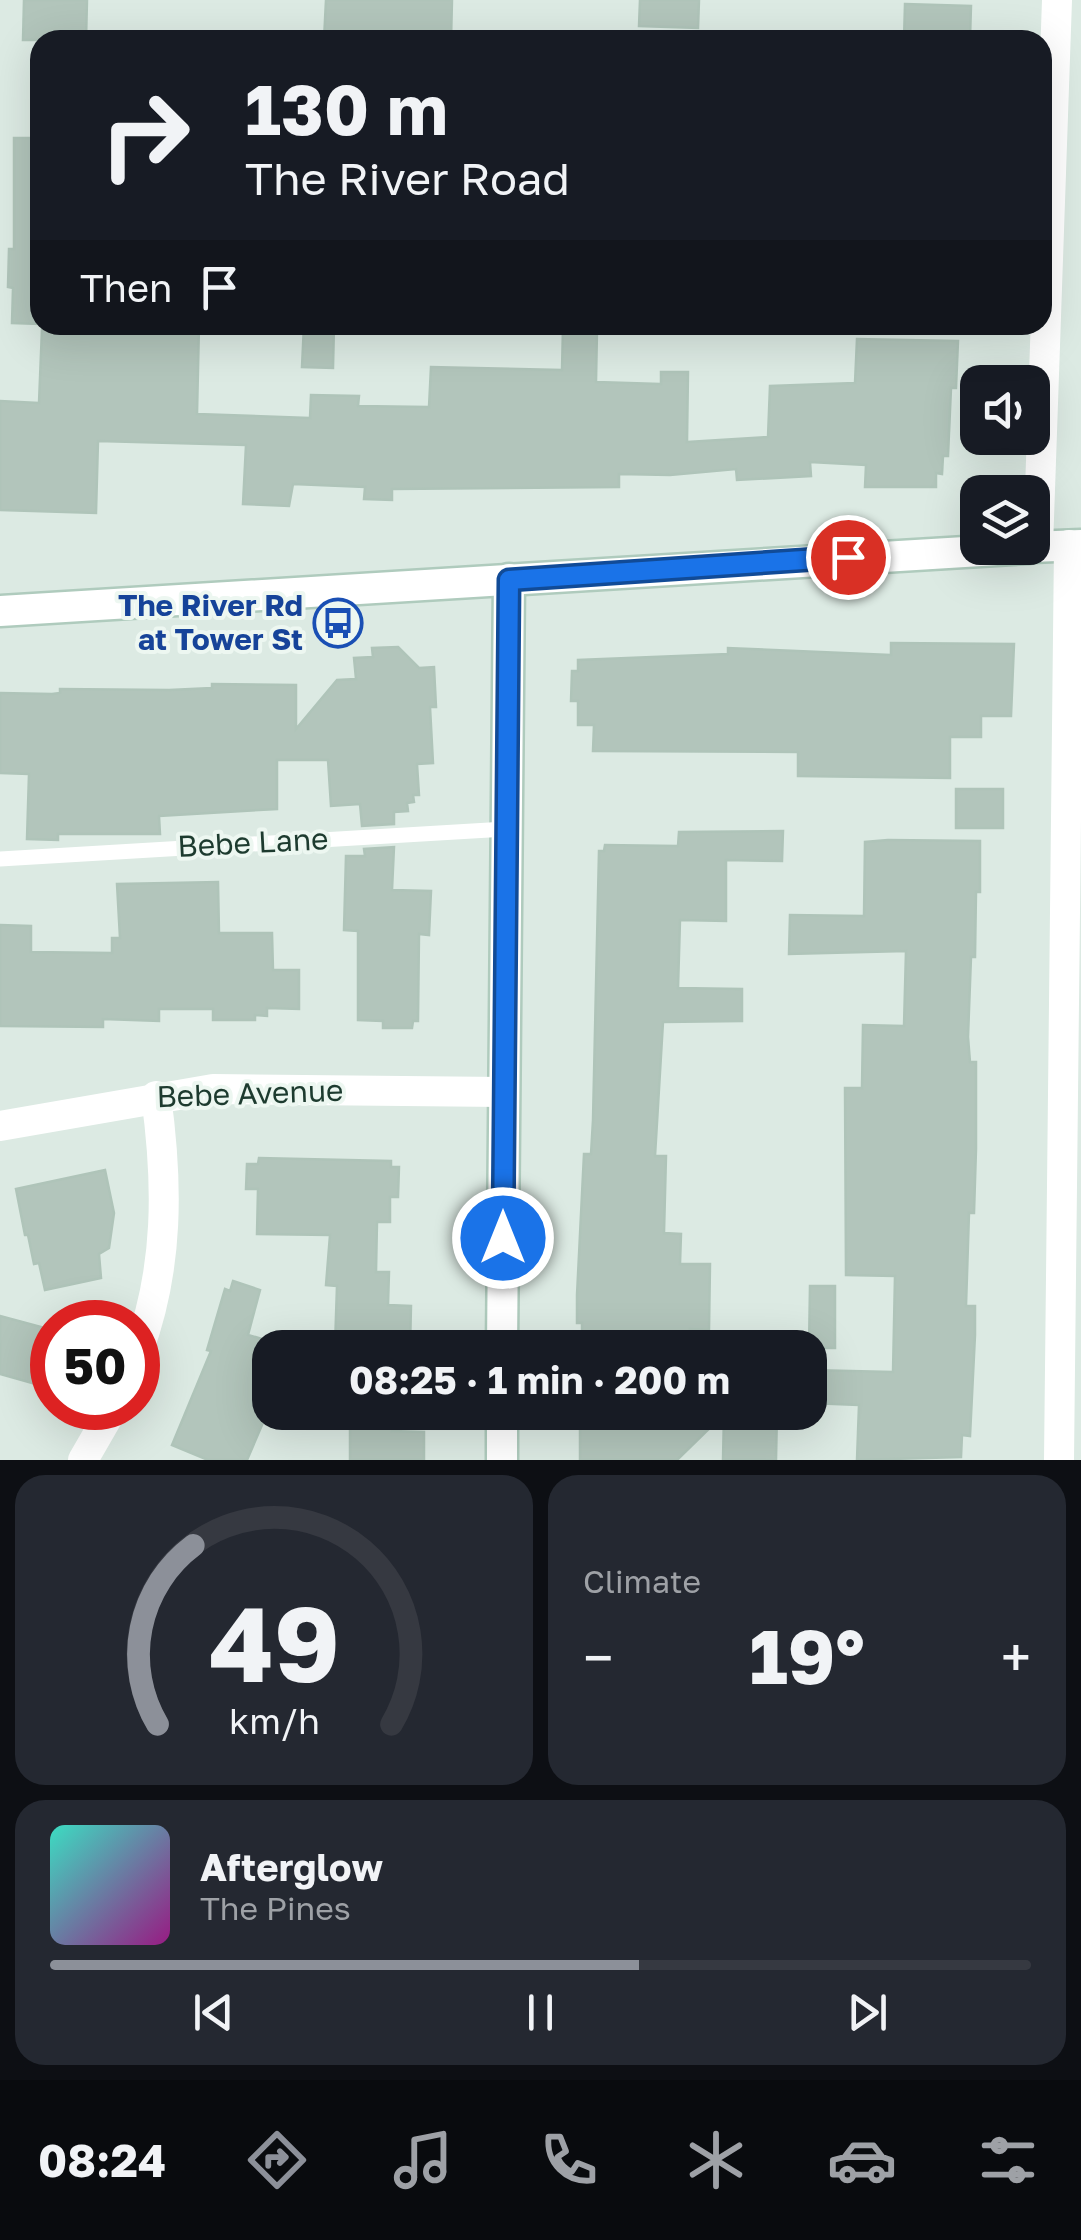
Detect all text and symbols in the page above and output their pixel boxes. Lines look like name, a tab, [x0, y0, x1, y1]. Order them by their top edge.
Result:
text: 130 m	[245, 66, 448, 150]
icon: right	[80, 70, 210, 200]
text: The River Road	[245, 151, 570, 205]
icon: arrive	[192, 260, 247, 315]
text: Then	[80, 265, 172, 310]
map controls	[960, 365, 1050, 565]
button: sound	[960, 365, 1050, 455]
button: layers	[960, 475, 1050, 565]
pin	[806, 515, 891, 600]
icon: arrive	[821, 530, 876, 585]
place label: The River Rd at Tower St	[118, 587, 303, 657]
bus stop icon: The River Rd at Tower St	[312, 597, 364, 649]
street label: Bebe Lane	[177, 820, 329, 864]
street label: Bebe Avenue	[156, 1072, 344, 1114]
position arrow	[451, 1186, 555, 1290]
speed limit sign: 50	[30, 1300, 160, 1430]
text: 08:25 · 1 min · 200 m	[349, 1357, 730, 1402]
text: Climate	[583, 1562, 701, 1600]
text: 49	[208, 1580, 340, 1705]
text: 19°	[749, 1610, 865, 1701]
text: −	[583, 1624, 613, 1690]
text: +	[1001, 1624, 1031, 1690]
text: km/h	[229, 1699, 319, 1742]
text: Afterglow	[200, 1844, 383, 1889]
text: The Pines	[200, 1889, 351, 1927]
icon: previous	[186, 1985, 241, 2040]
icon: pause	[513, 1985, 568, 2040]
icon: next	[840, 1985, 895, 2040]
icon: directions	[242, 2125, 312, 2195]
icon: music	[388, 2125, 458, 2195]
icon: phone	[534, 2125, 604, 2195]
icon: climate	[681, 2125, 751, 2195]
icon: car	[827, 2125, 897, 2195]
icon: filters	[973, 2125, 1043, 2195]
text: 08:24	[38, 2133, 166, 2187]

